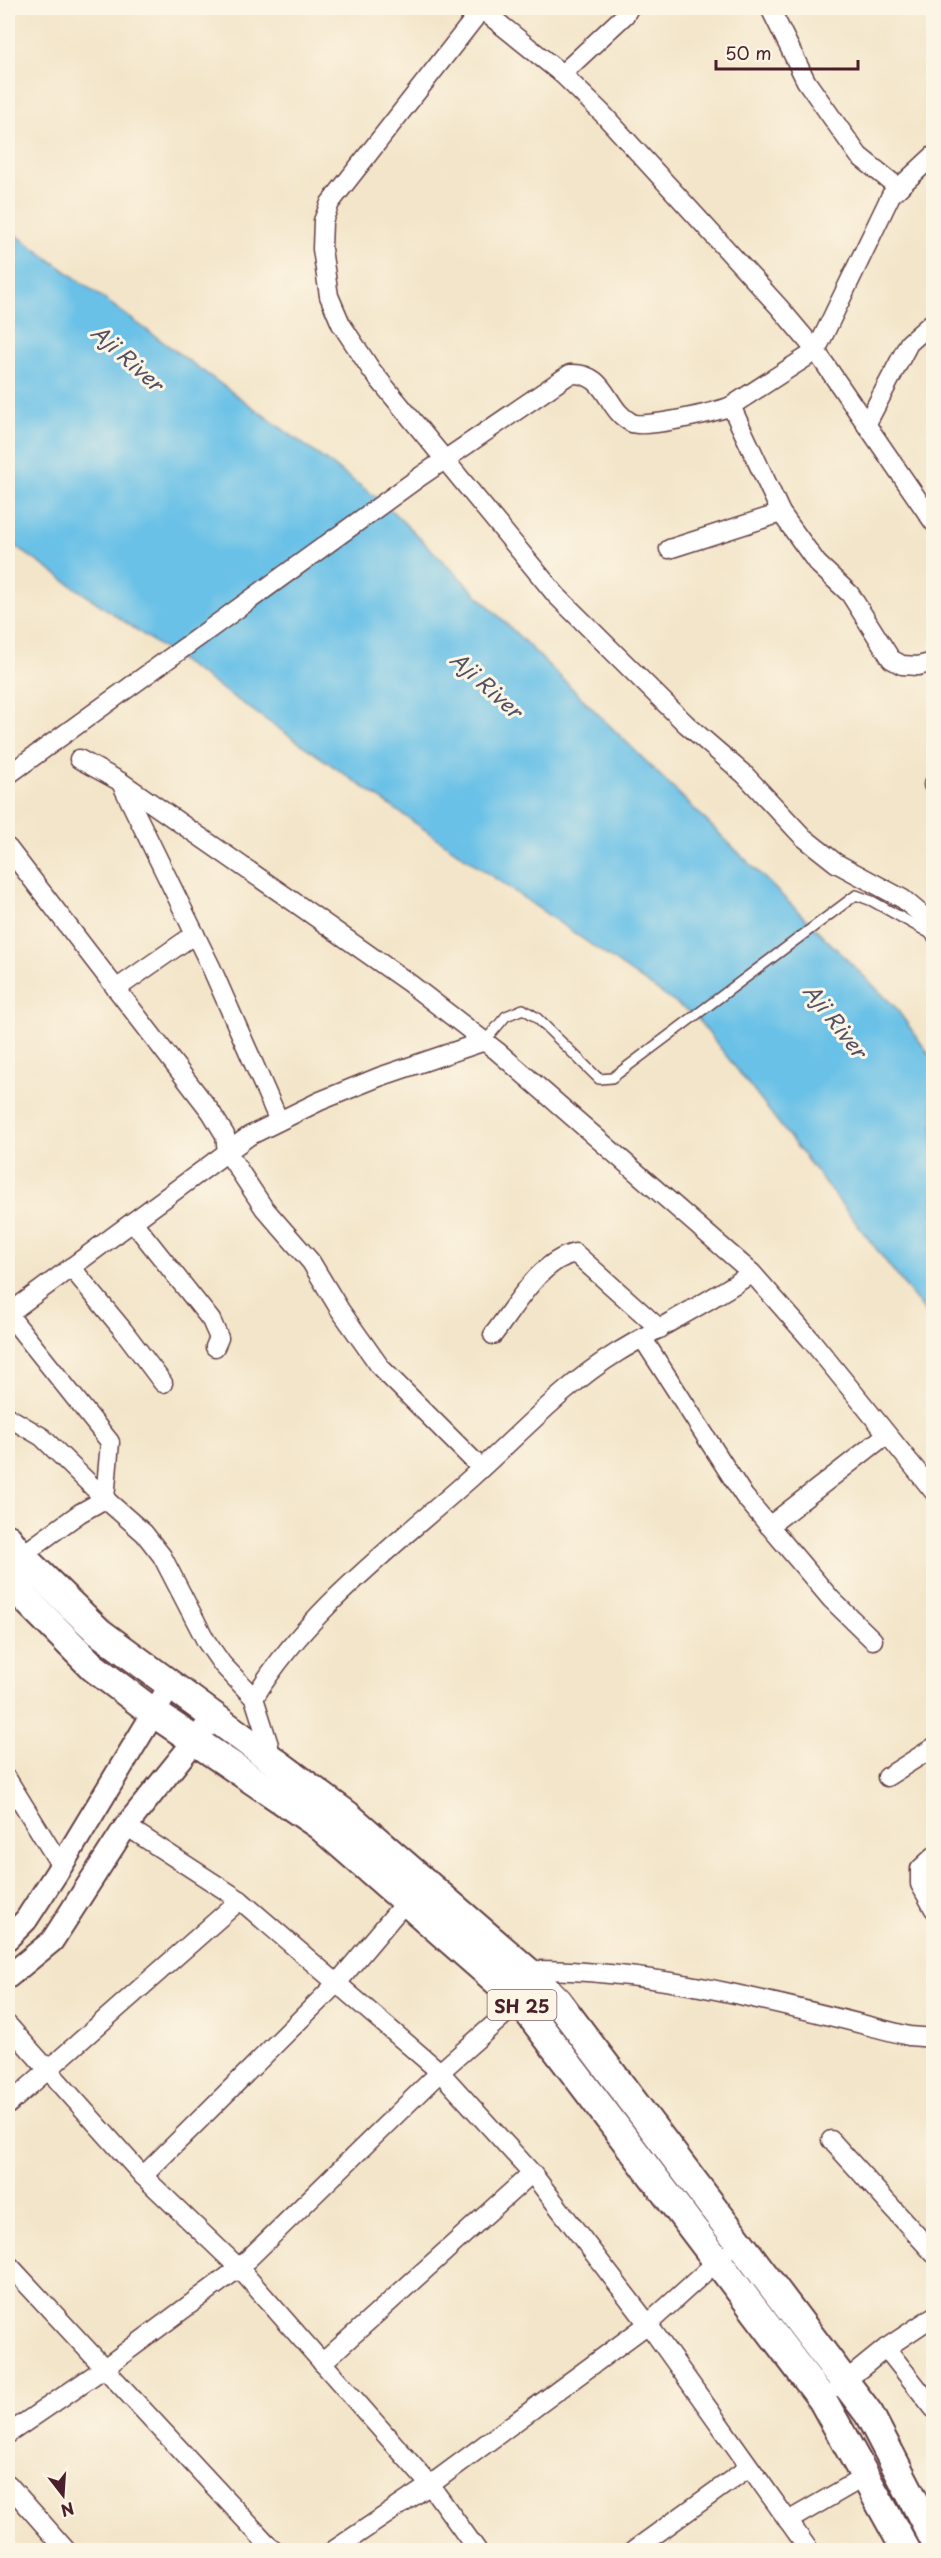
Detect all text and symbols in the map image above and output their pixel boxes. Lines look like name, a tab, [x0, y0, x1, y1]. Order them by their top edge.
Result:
scale bar	[716, 33, 858, 71]
text: 50 m	[725, 39, 772, 66]
water label: Aji River	[85, 316, 173, 400]
water label: Aji River	[444, 643, 532, 727]
water label: Aji River	[797, 976, 877, 1066]
road number: SH 25	[488, 1990, 556, 2020]
north arrow	[33, 2465, 93, 2525]
text: N	[58, 2497, 77, 2524]

